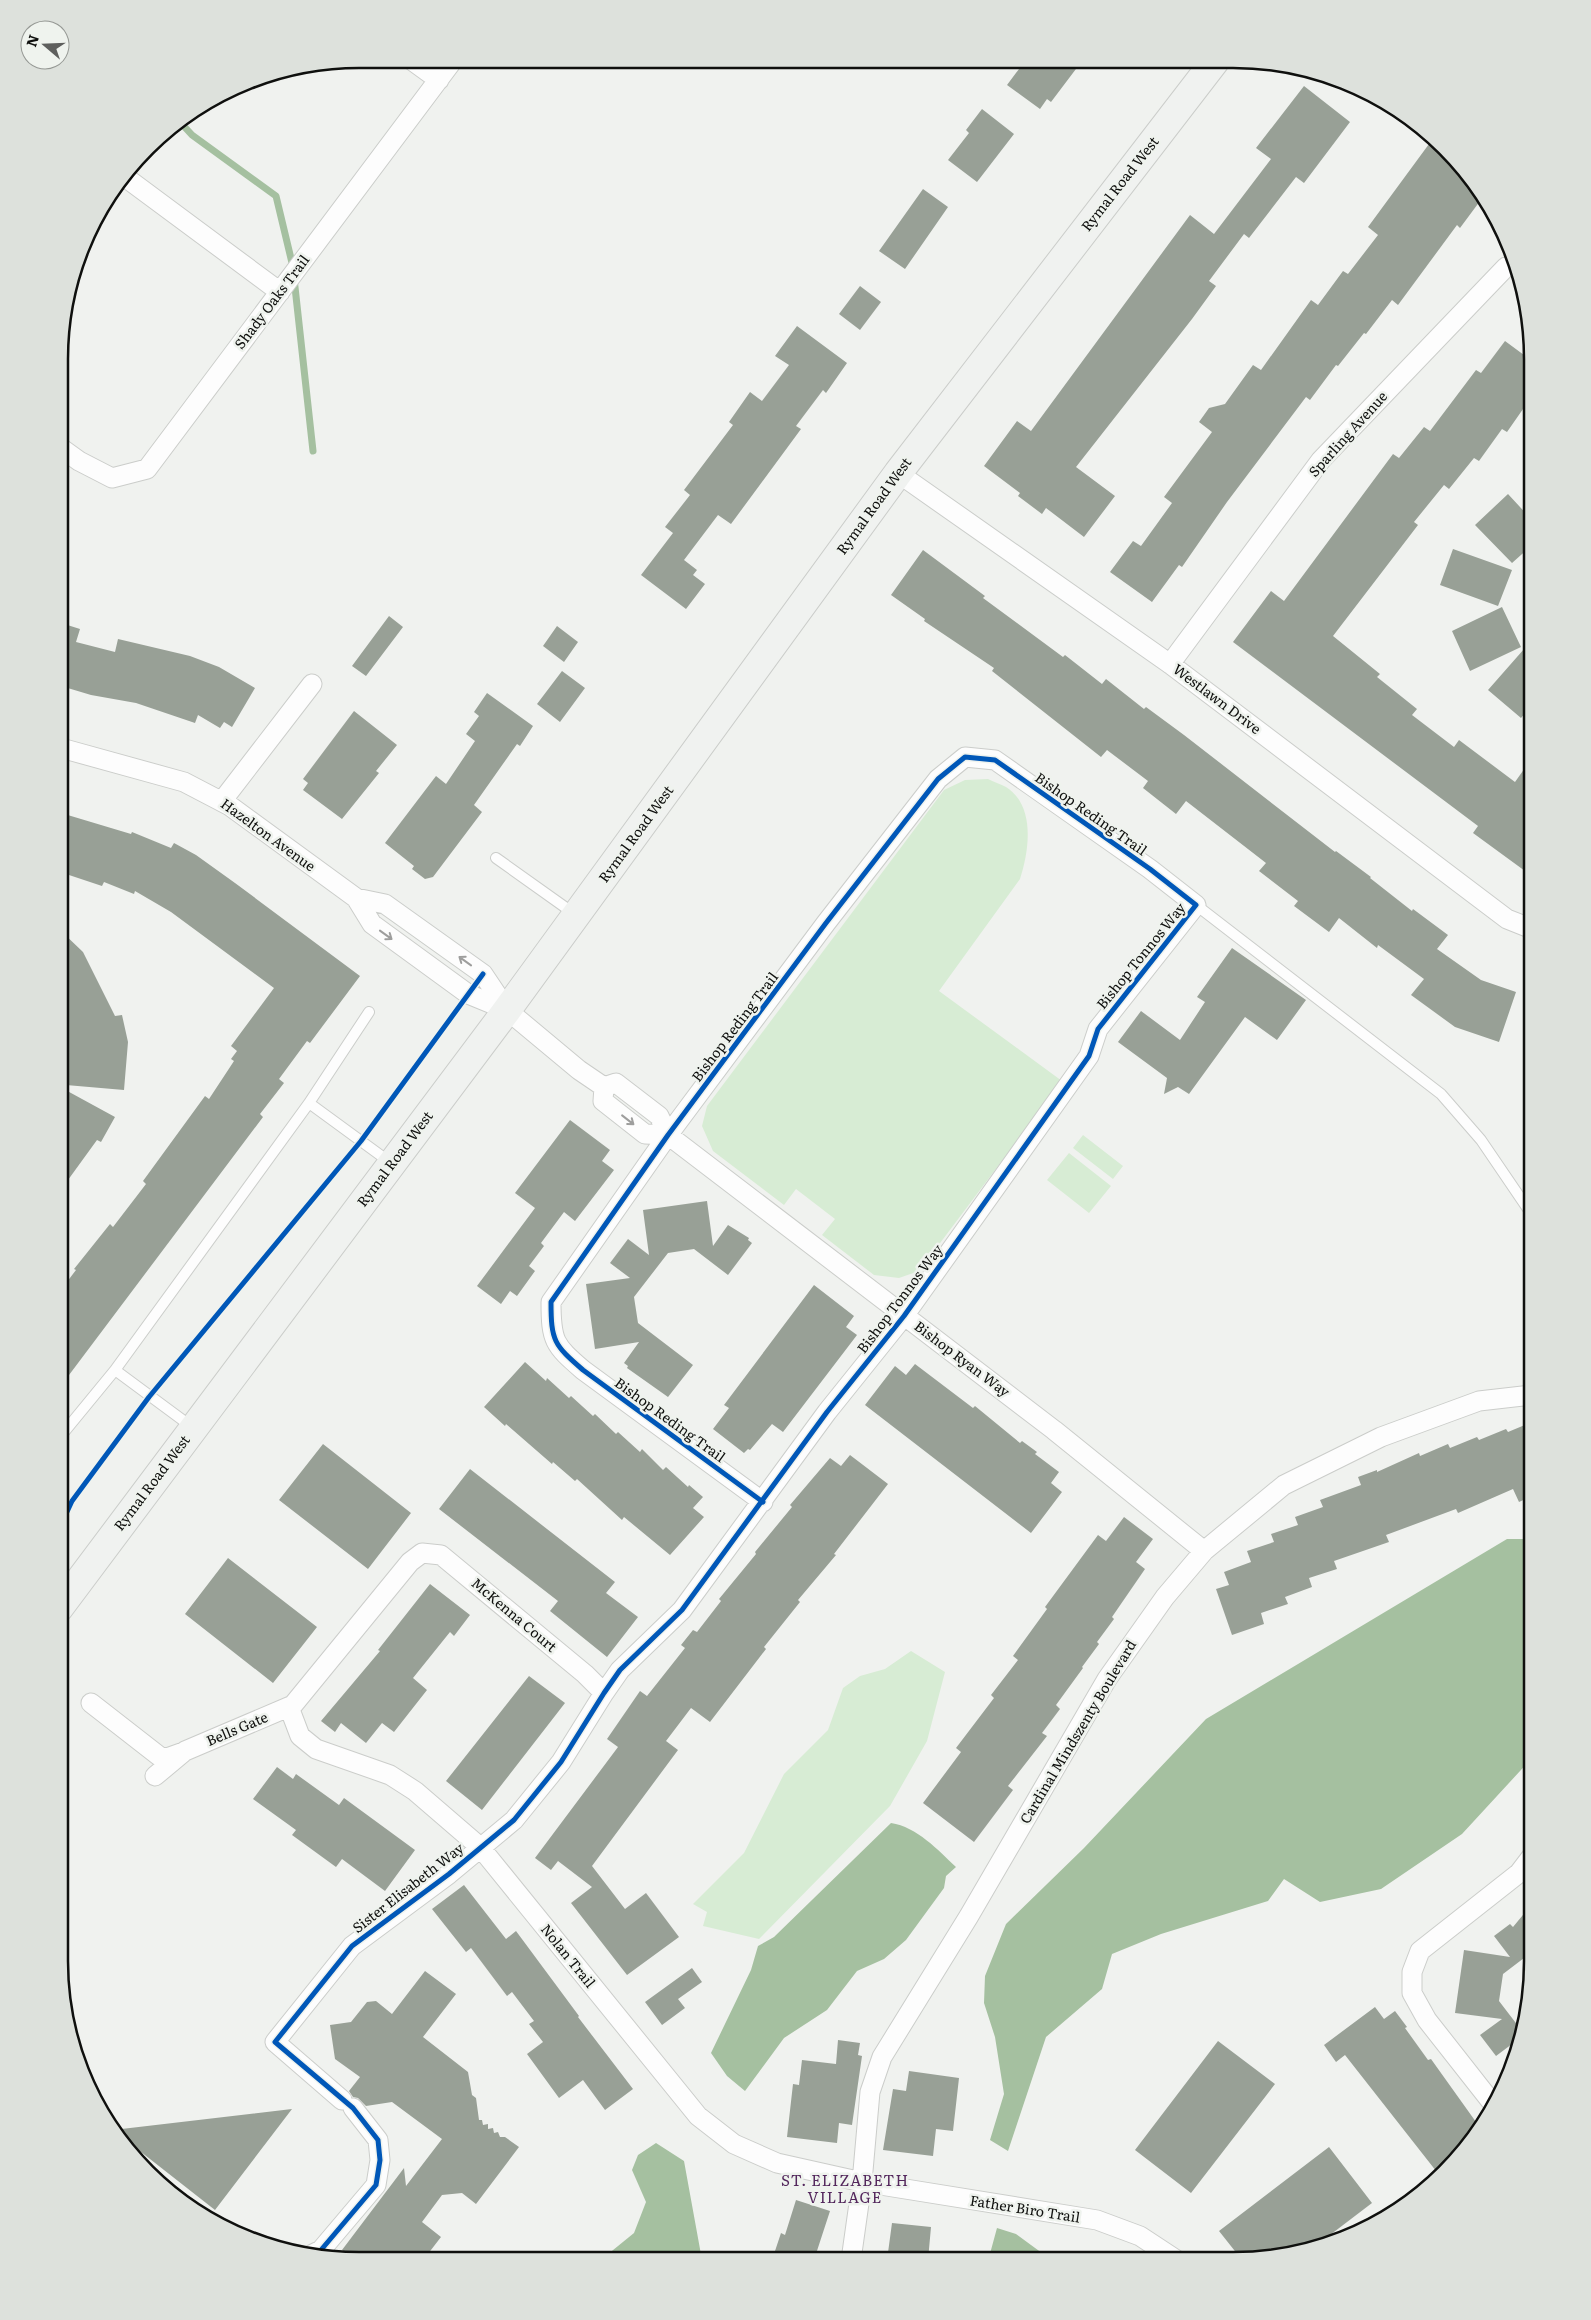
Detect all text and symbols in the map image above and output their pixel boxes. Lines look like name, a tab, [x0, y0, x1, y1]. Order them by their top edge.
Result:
north arrow	[20, 20, 70, 70]
text: N	[20, 31, 43, 49]
street label: Rymal Road West	[1076, 131, 1163, 235]
street label: Shady Oaks Trail	[229, 250, 313, 353]
street label: Sparling Avenue	[1303, 386, 1391, 481]
street label: Rymal Road West	[831, 453, 915, 558]
street label: Westlawn Drive	[1169, 658, 1266, 738]
street label: Bishop Reding Trail	[1032, 767, 1152, 860]
street label: Rymal Road West	[593, 781, 677, 886]
street label: Hazelton Avenue	[217, 793, 320, 875]
street label: Bishop Tonnos Way	[1091, 897, 1190, 1013]
one-way arrow	[379, 930, 393, 940]
one-way arrow	[458, 956, 472, 966]
street label: Bishop Reding Trail	[686, 967, 782, 1085]
street label: Rymal Road West	[351, 1106, 437, 1211]
one-way arrow	[621, 1115, 635, 1125]
street label: Bishop Tonnos Way	[852, 1239, 947, 1357]
street label: Bishop Ryan Way	[911, 1316, 1015, 1401]
street label: Bishop Reding Trail	[611, 1372, 730, 1466]
street label: Rymal Road West	[108, 1430, 194, 1535]
street label: McKenna Court	[468, 1573, 562, 1656]
street label: Cardinal Mindszenty Boulevard	[1014, 1635, 1140, 1827]
street label: Bells Gate	[203, 1706, 271, 1750]
street label: Sister Elisabeth Way	[348, 1837, 468, 1937]
street label: Nolan Trail	[537, 1919, 601, 1992]
district label: ST. ELIZABETH VILLAGE	[781, 2168, 909, 2208]
street label: Father Biro Trail	[969, 2189, 1082, 2227]

